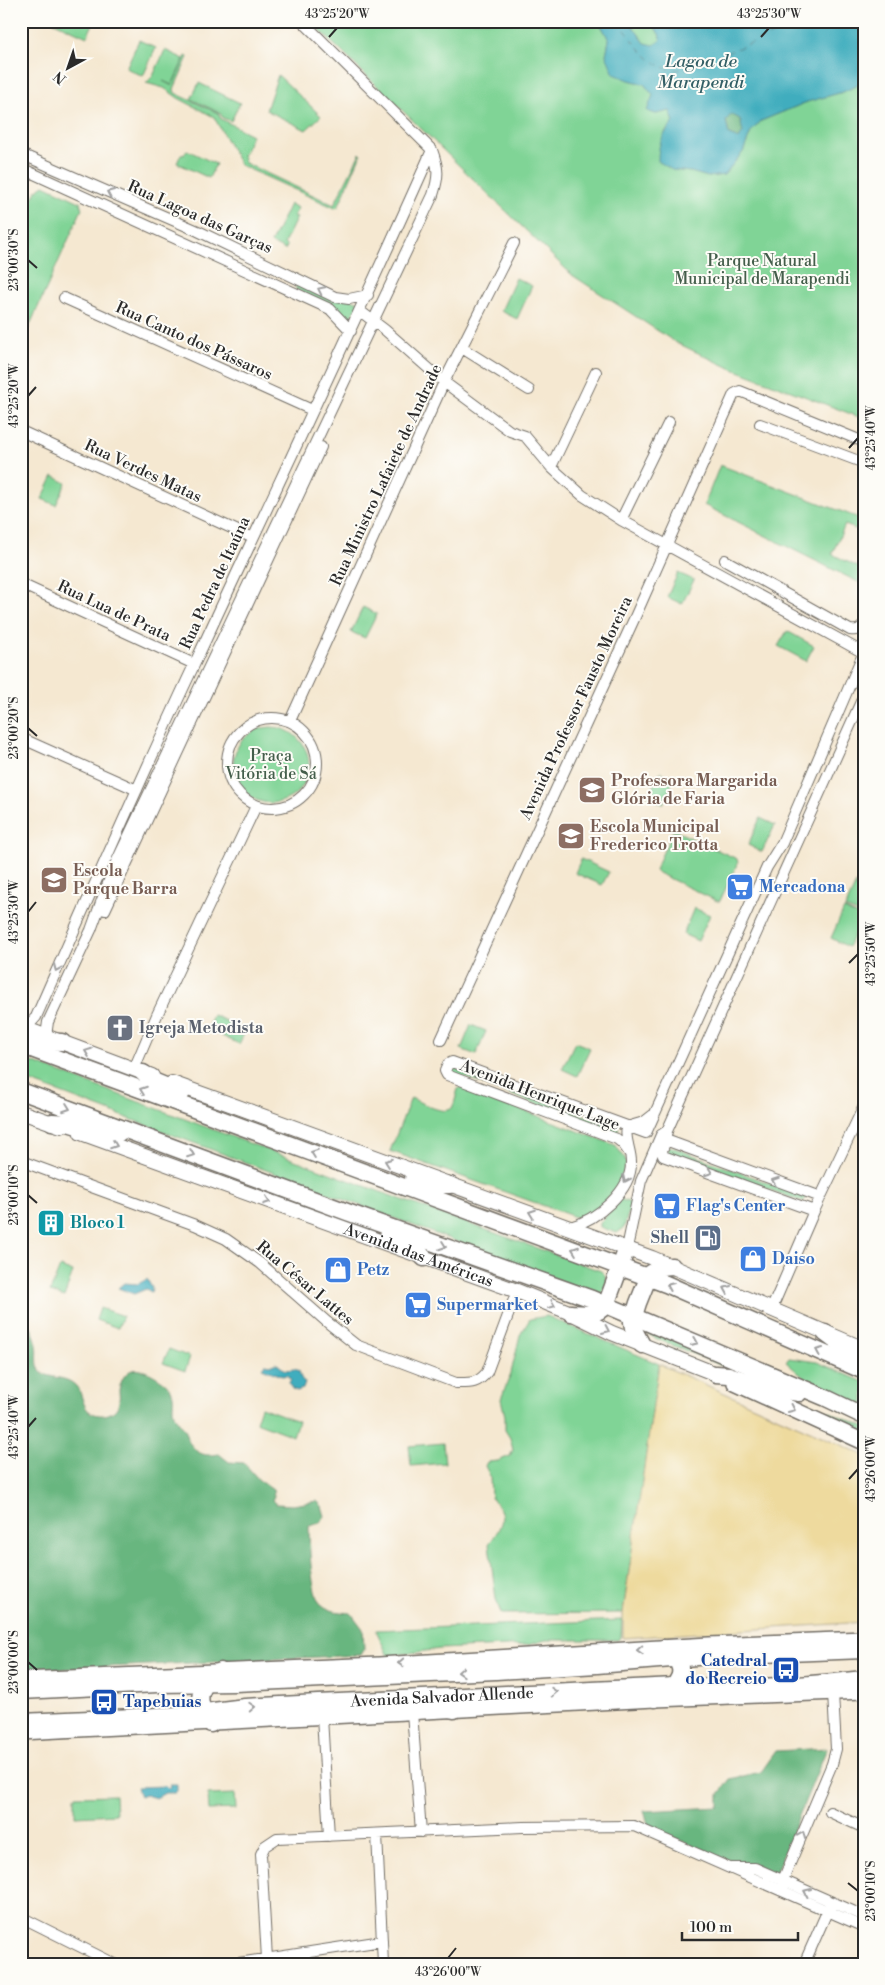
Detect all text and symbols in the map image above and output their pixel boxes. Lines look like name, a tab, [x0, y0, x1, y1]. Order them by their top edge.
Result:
text: 43°25'20"W	[305, 7, 370, 22]
text: 43°25'30"W	[737, 7, 802, 22]
north arrow	[42, 42, 92, 92]
water label: Lagoa de Marapendi	[657, 50, 745, 94]
text: N	[50, 67, 70, 88]
street label: Rua Lagoa das Garças	[125, 176, 275, 258]
one-way arrow	[106, 188, 115, 199]
text: 23°00'30"S	[7, 229, 22, 291]
park label: Parque Natural Municipal de Marapendi	[674, 251, 850, 289]
one-way arrow	[318, 286, 327, 296]
street label: Rua Canto dos Pássaros	[113, 297, 275, 385]
street label: Rua Ministro Lafaiete de Andrade	[326, 361, 446, 589]
text: 43°25'20"W	[7, 363, 22, 428]
text: 43°25'40"W	[864, 404, 879, 470]
street label: Rua Verdes Matas	[81, 435, 205, 507]
street label: Rua Pedra de Itaúna	[175, 513, 255, 653]
street label: Rua Lua de Prata	[54, 576, 175, 646]
street label: Avenida Professor Fausto Moreira	[515, 592, 637, 824]
text: 23°00'20"S	[7, 696, 22, 759]
park label: Praça Vitória de Sá	[224, 746, 318, 784]
place label: Professora Margarida Glória de Faria	[611, 771, 778, 809]
school or university icon: Professora Margarida Glória de Faria	[577, 775, 607, 805]
place label: Escola Municipal Frederico Trotta	[590, 817, 720, 855]
school or university icon: Escola Municipal Frederico Trotta	[556, 821, 586, 851]
place label: Escola Parque Barra	[73, 861, 178, 899]
school or university icon: Escola Parque Barra	[39, 865, 69, 895]
supermarket icon: Mercadona	[725, 872, 755, 902]
place label: Mercadona	[759, 877, 846, 897]
text: 43°25'30"W	[7, 879, 22, 944]
text: 43°25'50"W	[864, 921, 879, 986]
one-way arrow	[54, 963, 64, 972]
church icon: Igreja Metodista	[105, 1013, 135, 1043]
place label: Igreja Metodista	[139, 1018, 264, 1038]
one-way arrow	[84, 1048, 93, 1058]
street label: Avenida Henrique Lage	[456, 1055, 623, 1135]
one-way arrow	[139, 1086, 148, 1096]
one-way arrow	[62, 1102, 71, 1112]
one-way arrow	[109, 1139, 118, 1149]
one-way arrow	[186, 1147, 195, 1158]
one-way arrow	[311, 1149, 319, 1159]
one-way arrow	[384, 1158, 393, 1168]
text: 23°00'10"S	[7, 1164, 22, 1225]
one-way arrow	[704, 1166, 713, 1176]
one-way arrow	[622, 1173, 632, 1182]
one-way arrow	[771, 1177, 780, 1187]
supermarket icon: Flag's Center	[652, 1191, 682, 1221]
one-way arrow	[262, 1195, 271, 1205]
place label: Flag's Center	[686, 1196, 786, 1216]
building icon: Bloco 1	[36, 1208, 66, 1238]
one-way arrow	[528, 1209, 536, 1219]
place label: Bloco 1	[70, 1213, 125, 1233]
street label: Avenida das Américas	[340, 1219, 496, 1292]
fuel station icon: Shell	[693, 1223, 723, 1253]
place label: Shell	[651, 1228, 690, 1248]
street label: Rua César Lattes	[252, 1236, 358, 1330]
one-way arrow	[438, 1240, 447, 1250]
shop icon: Daiso	[738, 1244, 768, 1274]
one-way arrow	[571, 1246, 580, 1256]
place label: Daiso	[772, 1249, 815, 1269]
shop icon: Petz	[323, 1255, 353, 1285]
place label: Petz	[357, 1260, 389, 1280]
one-way arrow	[666, 1282, 675, 1292]
one-way arrow	[723, 1285, 732, 1296]
supermarket icon: Supermarket	[403, 1290, 433, 1320]
place label: Supermarket	[437, 1295, 538, 1315]
one-way arrow	[547, 1299, 556, 1310]
one-way arrow	[601, 1324, 610, 1334]
one-way arrow	[690, 1337, 698, 1347]
one-way arrow	[815, 1347, 824, 1358]
text: 43°25'40"W	[7, 1393, 22, 1459]
one-way arrow	[787, 1403, 796, 1413]
text: 43°26'00"W	[864, 1435, 879, 1502]
text: 23°00'00"S	[7, 1630, 22, 1694]
one-way arrow	[636, 1644, 644, 1655]
place label: Catedral do Recreio	[685, 1651, 768, 1689]
bus stop icon: Catedral do Recreio	[771, 1655, 801, 1685]
one-way arrow	[397, 1658, 405, 1669]
one-way arrow	[457, 1667, 465, 1678]
street label: Avenida Salvador Allende	[349, 1683, 534, 1711]
one-way arrow	[550, 1686, 558, 1697]
bus stop icon: Tapebuias	[89, 1687, 119, 1717]
place label: Tapebuias	[123, 1692, 201, 1712]
one-way arrow	[248, 1702, 256, 1712]
one-way arrow	[796, 1831, 806, 1840]
text: 23°00'10"S	[864, 1860, 879, 1921]
one-way arrow	[803, 1887, 812, 1898]
scale bar	[682, 1910, 799, 1942]
text: 100 m	[690, 1918, 732, 1937]
text: 43°26'00"W	[415, 1965, 482, 1980]

